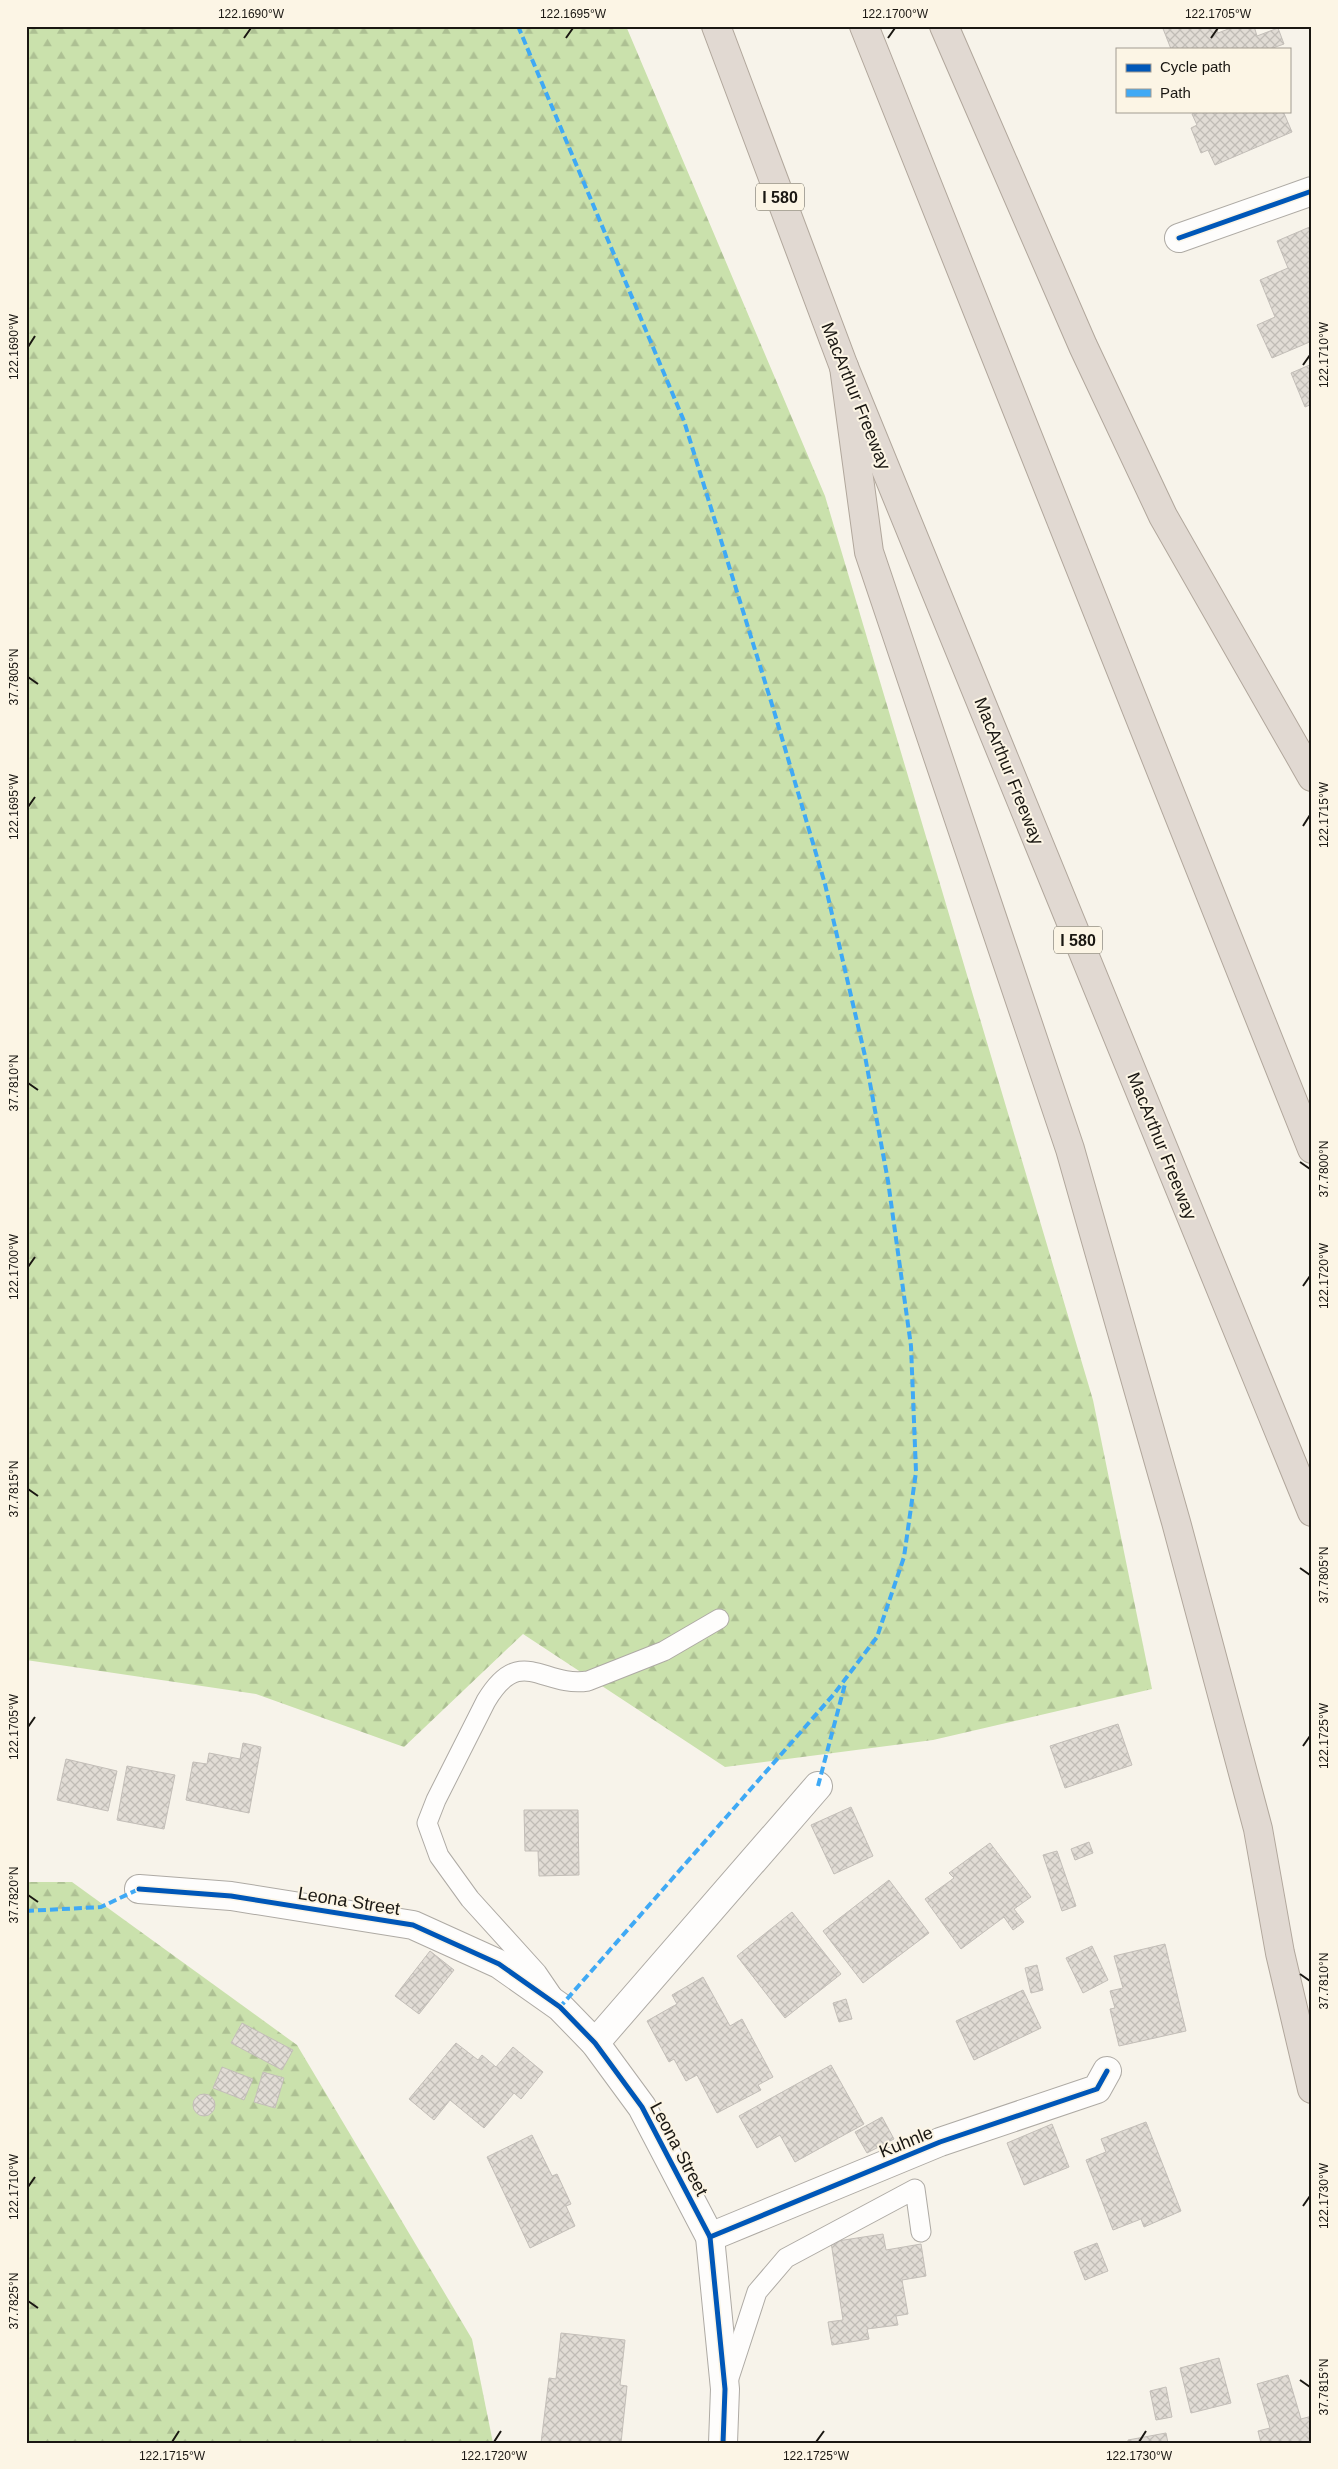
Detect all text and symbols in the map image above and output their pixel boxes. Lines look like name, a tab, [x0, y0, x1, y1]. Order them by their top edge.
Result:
text: 122.1690°W	[218, 7, 285, 21]
text: 122.1695°W	[540, 7, 607, 21]
text: 122.1700°W	[862, 7, 929, 21]
text: 122.1705°W	[1185, 7, 1252, 21]
legend	[1116, 48, 1290, 112]
text: Cycle path	[1160, 58, 1231, 75]
text: Path	[1160, 84, 1191, 101]
road number: I 580	[756, 183, 804, 210]
text: 122.1690°W	[7, 313, 21, 380]
street label: MacArthur Freeway	[817, 319, 895, 473]
text: 122.1710°W	[1317, 321, 1331, 388]
text: 37.7805°N	[7, 649, 21, 705]
street label: MacArthur Freeway	[970, 694, 1048, 848]
text: 122.1695°W	[7, 773, 21, 840]
text: 122.1715°W	[1317, 781, 1331, 848]
road number: I 580	[1054, 926, 1102, 954]
text: 37.7810°N	[7, 1055, 21, 1111]
street label: MacArthur Freeway	[1123, 1069, 1201, 1223]
text: 37.7800°N	[1317, 1141, 1331, 1197]
text: 122.1700°W	[7, 1233, 21, 1300]
text: 122.1720°W	[1317, 1242, 1331, 1309]
text: 37.7815°N	[7, 1461, 21, 1517]
text: 37.7805°N	[1317, 1547, 1331, 1603]
text: 122.1705°W	[7, 1693, 21, 1760]
text: 122.1725°W	[1317, 1702, 1331, 1769]
text: 37.7820°N	[7, 1867, 21, 1923]
street label: Leona Street	[297, 1883, 401, 1919]
text: 37.7810°N	[1317, 1953, 1331, 2009]
street label: Leona Street	[646, 2099, 712, 2199]
street label: Kuhnle	[876, 2122, 936, 2162]
text: 122.1710°W	[7, 2153, 21, 2220]
text: 122.1730°W	[1317, 2162, 1331, 2229]
text: 37.7825°N	[7, 2273, 21, 2329]
text: 37.7815°N	[1317, 2359, 1331, 2415]
text: 122.1715°W	[139, 2449, 206, 2463]
text: 122.1720°W	[461, 2449, 528, 2463]
text: 122.1725°W	[783, 2449, 850, 2463]
text: 122.1730°W	[1106, 2449, 1173, 2463]

